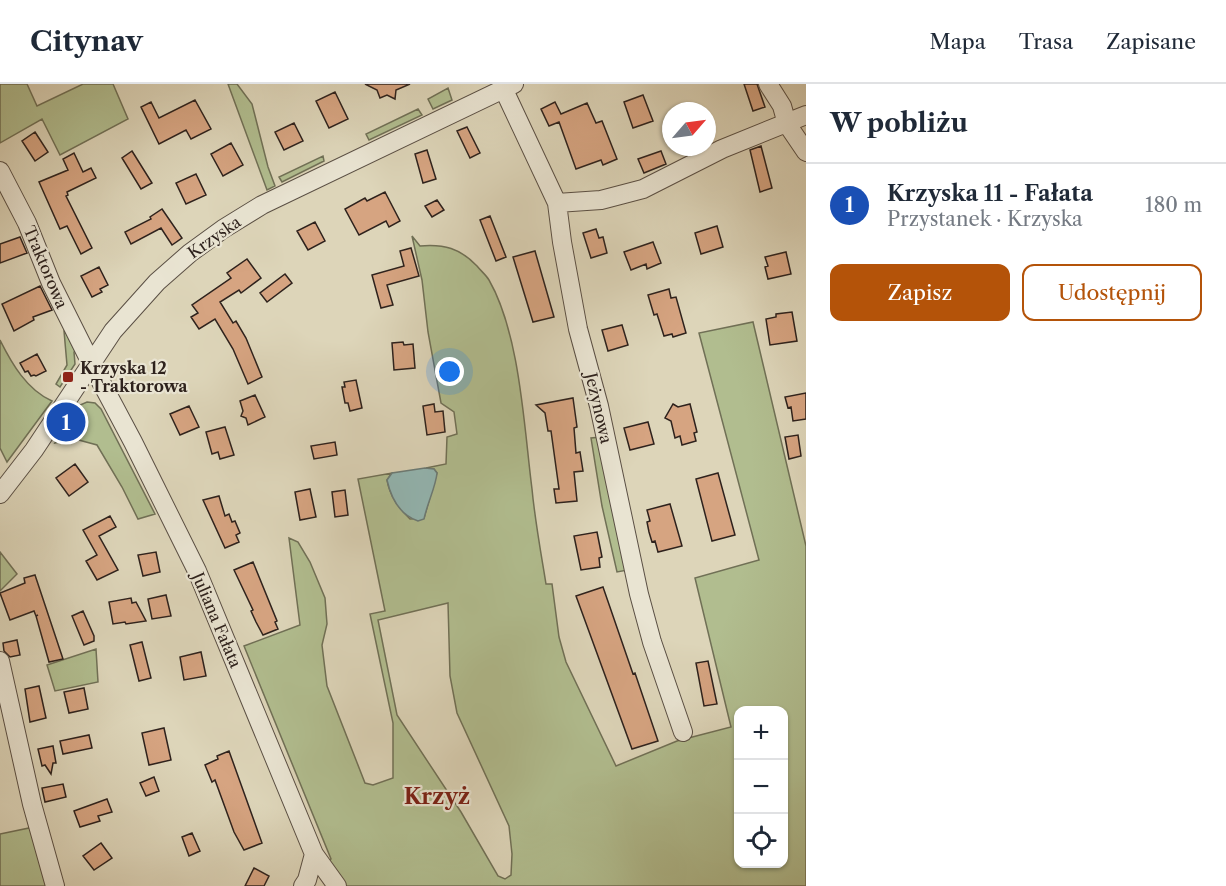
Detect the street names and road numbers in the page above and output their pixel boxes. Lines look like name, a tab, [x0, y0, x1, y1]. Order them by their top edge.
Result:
street label: Krzyska	[184, 211, 245, 263]
street label: Traktorowa	[20, 223, 73, 312]
street label: Jeżynowa	[580, 368, 617, 446]
street label: Juliana Fałata	[187, 567, 246, 671]

